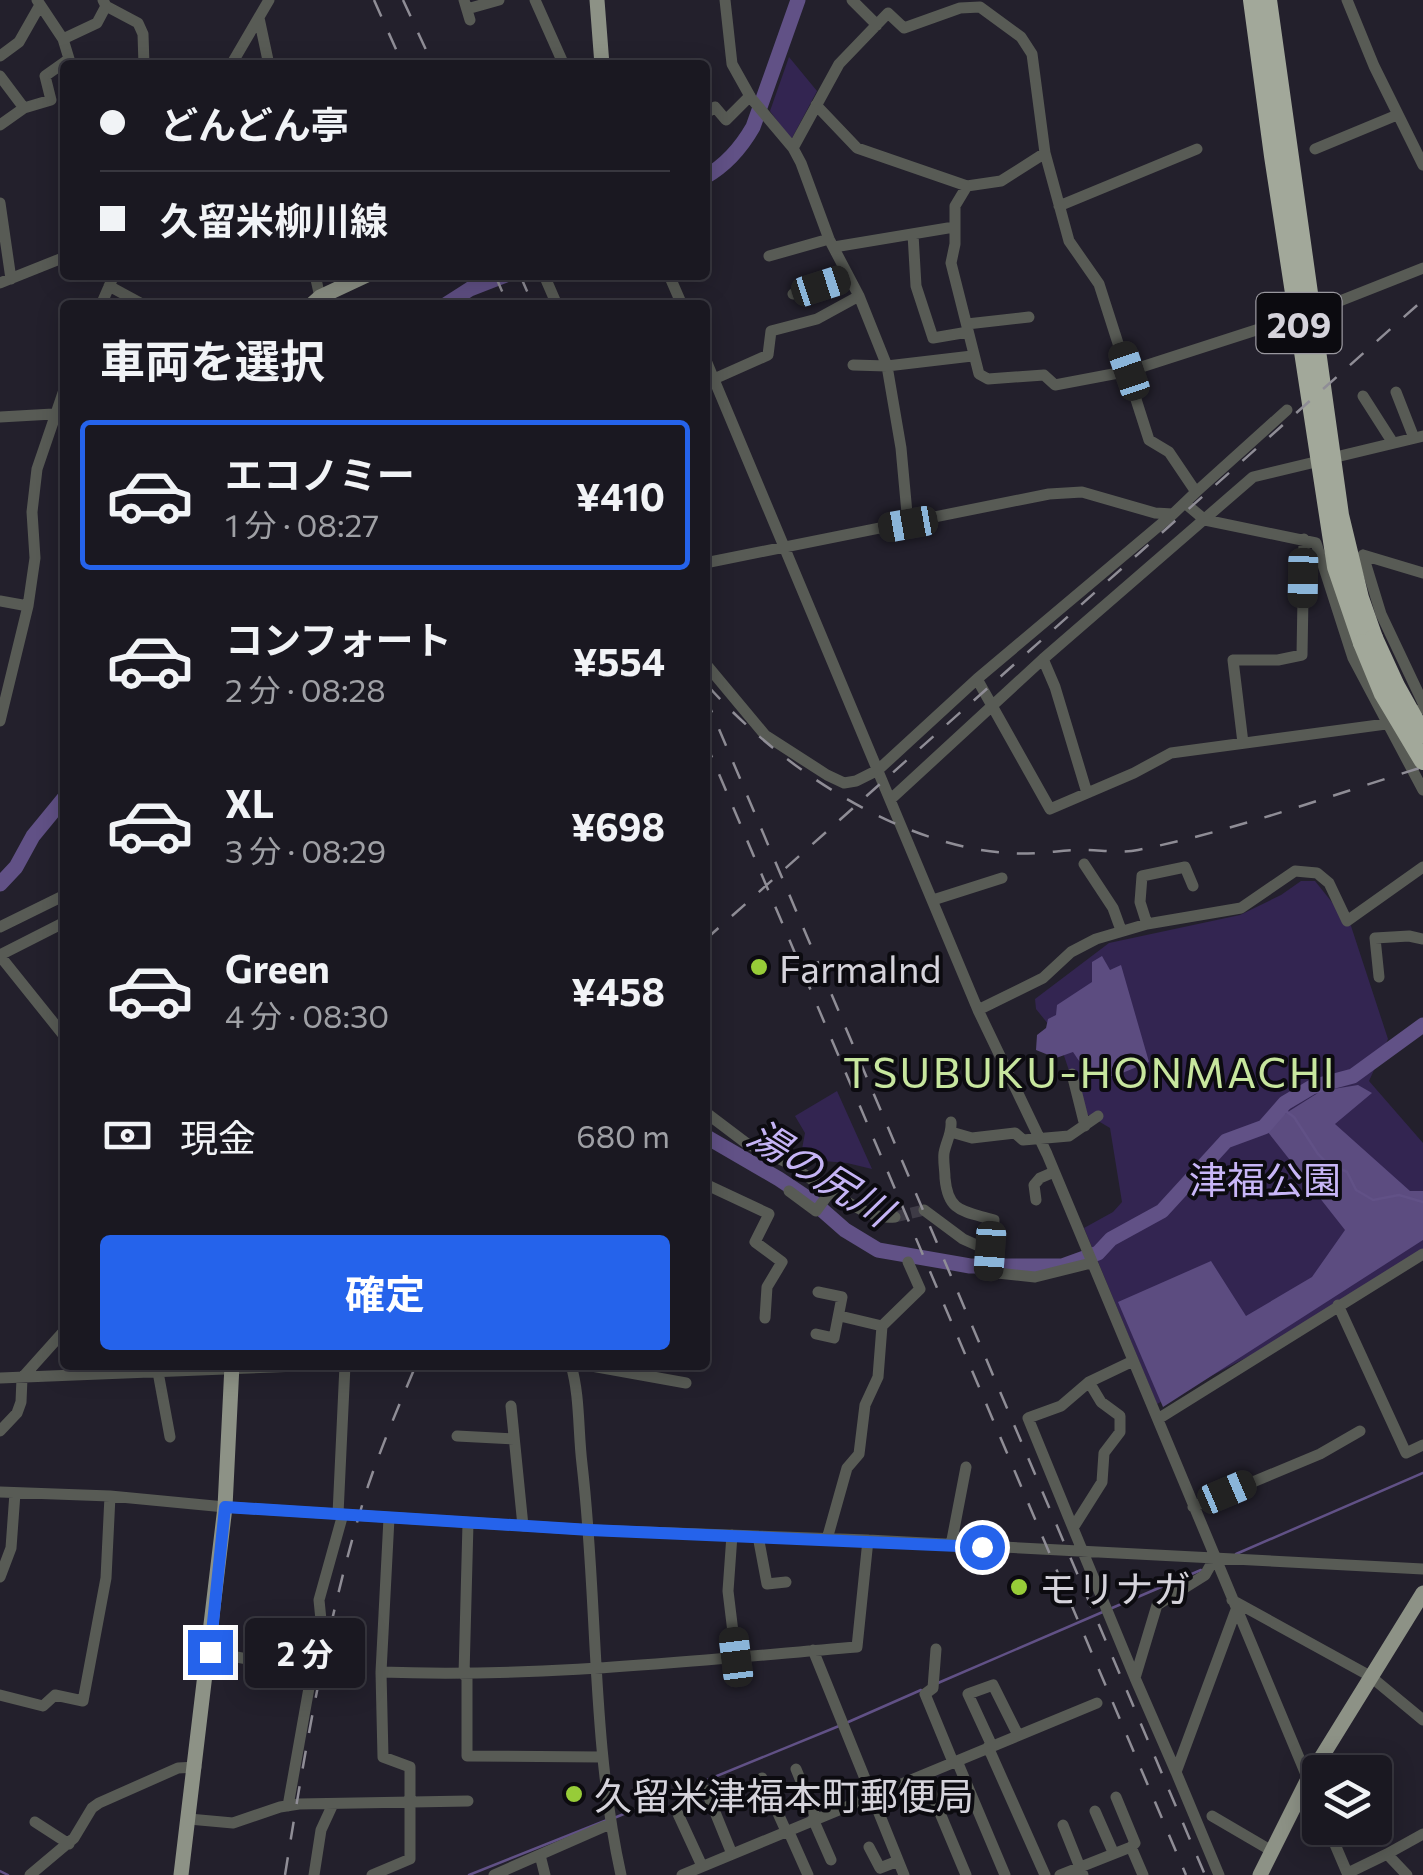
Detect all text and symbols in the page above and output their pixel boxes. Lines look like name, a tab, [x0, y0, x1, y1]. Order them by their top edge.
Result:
text: どんどん亭	[160, 100, 349, 147]
text: 久留米柳川線	[160, 196, 388, 243]
car	[788, 262, 854, 310]
road number: 209	[1256, 293, 1342, 353]
text: 車両を選択	[100, 332, 325, 387]
car	[1105, 338, 1153, 404]
icon: car	[105, 450, 195, 540]
text: エコノミー	[225, 450, 415, 497]
text: ¥410	[576, 472, 665, 519]
text: 1 分 · 08:27	[225, 504, 379, 544]
car	[876, 504, 940, 544]
car	[1287, 548, 1319, 608]
icon: car	[105, 615, 195, 705]
text: コンフォート	[225, 615, 452, 662]
text: ¥554	[573, 637, 665, 684]
text: 2 分 · 08:28	[225, 669, 386, 709]
text: XL	[225, 779, 274, 826]
icon: car	[105, 780, 195, 870]
text: ¥698	[571, 802, 665, 849]
text: 3 分 · 08:29	[225, 830, 386, 870]
text: Green	[225, 944, 330, 991]
place label: Farmalnd	[779, 944, 942, 991]
icon: car	[105, 945, 195, 1035]
marker: Farmalnd	[748, 956, 770, 978]
text: ¥458	[571, 967, 665, 1014]
text: 4 分 · 08:30	[225, 995, 389, 1035]
district label: TSUBUKU-HONMACHI	[843, 1045, 1337, 1097]
icon: cash	[100, 1108, 155, 1163]
water label: 湯の尻川	[740, 1108, 905, 1236]
text: 現金	[180, 1113, 256, 1160]
text: 680 m	[576, 1115, 670, 1155]
park label: 津福公園	[1189, 1155, 1341, 1202]
car	[973, 1220, 1007, 1282]
button: 確定	[100, 1235, 670, 1350]
car	[1194, 1466, 1260, 1518]
route start	[960, 1525, 1005, 1570]
place label: モリナガ	[1039, 1564, 1191, 1611]
marker: モリナガ	[1008, 1576, 1030, 1598]
callout: 2 分	[245, 1617, 365, 1687]
car	[717, 1625, 755, 1689]
route end	[188, 1630, 233, 1675]
text: 2 分	[277, 1633, 333, 1673]
map controls	[1302, 1755, 1392, 1845]
button: layers	[1302, 1755, 1392, 1845]
place label: 久留米津福本町郵便局	[594, 1771, 974, 1818]
marker: 久留米津福本町郵便局	[563, 1783, 585, 1805]

